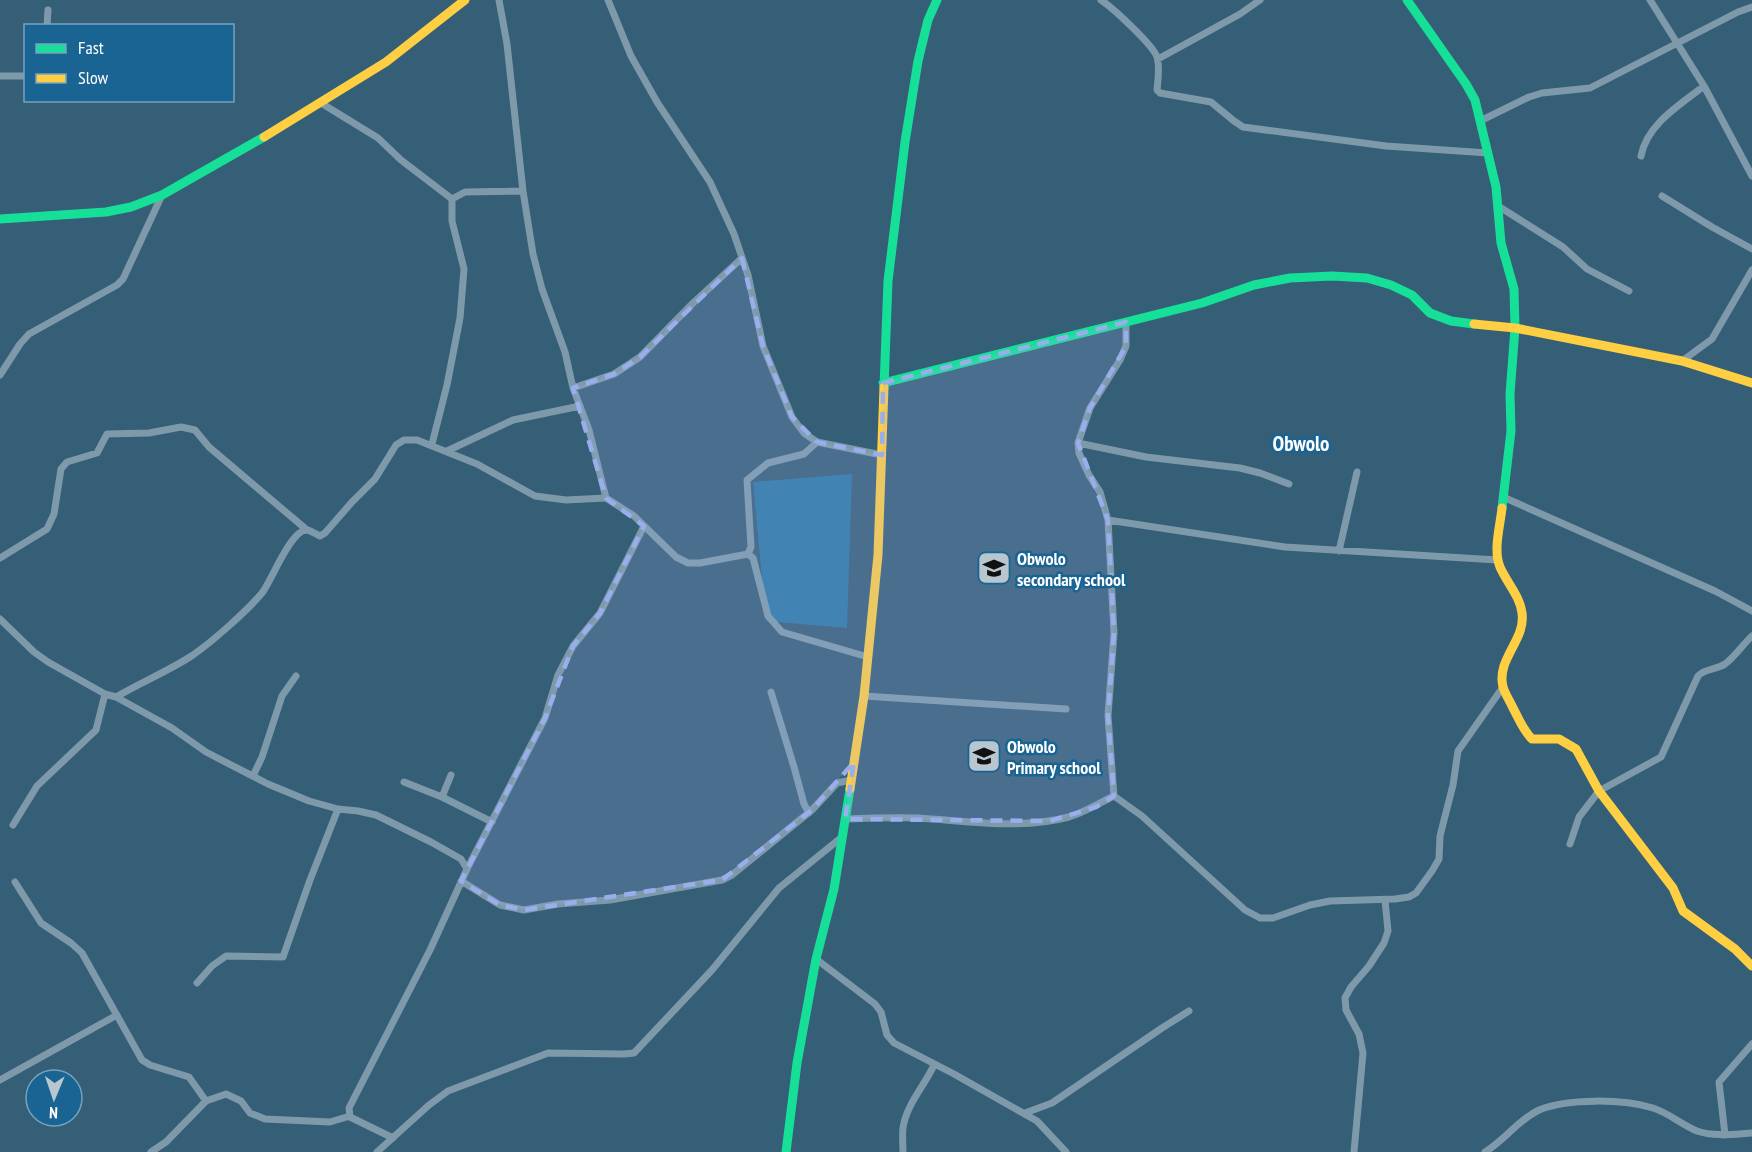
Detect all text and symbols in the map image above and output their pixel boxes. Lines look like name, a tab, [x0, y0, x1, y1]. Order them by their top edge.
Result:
legend	[24, 24, 234, 102]
text: Fast	[78, 36, 104, 59]
text: Slow	[78, 66, 109, 89]
district label: Obwolo	[1273, 430, 1329, 457]
place label: Obwolo secondary school	[1017, 547, 1126, 591]
school or university icon: Obwolo secondary school	[976, 550, 1012, 586]
place label: Obwolo Primary school	[1007, 735, 1101, 779]
school or university icon: Obwolo Primary school	[966, 738, 1002, 774]
north arrow	[24, 1068, 84, 1128]
text: N	[49, 1103, 58, 1123]

